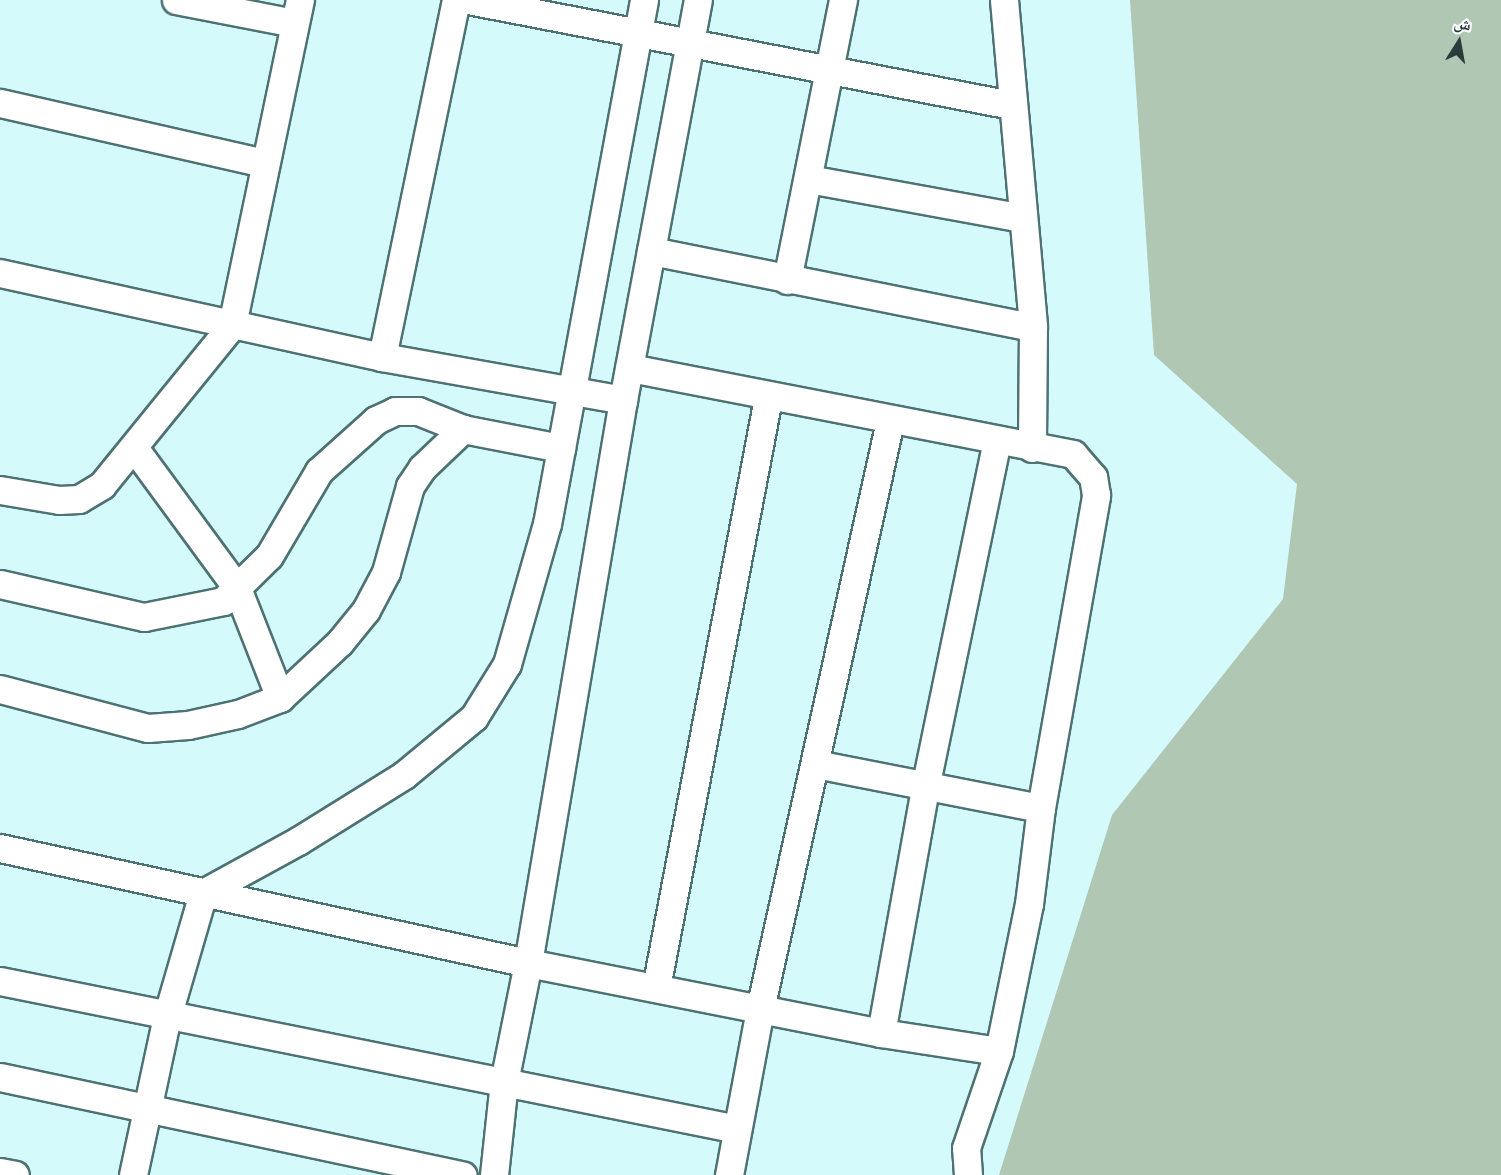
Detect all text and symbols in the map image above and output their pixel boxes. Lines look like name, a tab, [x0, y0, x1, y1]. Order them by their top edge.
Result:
north arrow	[1429, 12, 1489, 72]
text: ش	[1453, 14, 1472, 34]

